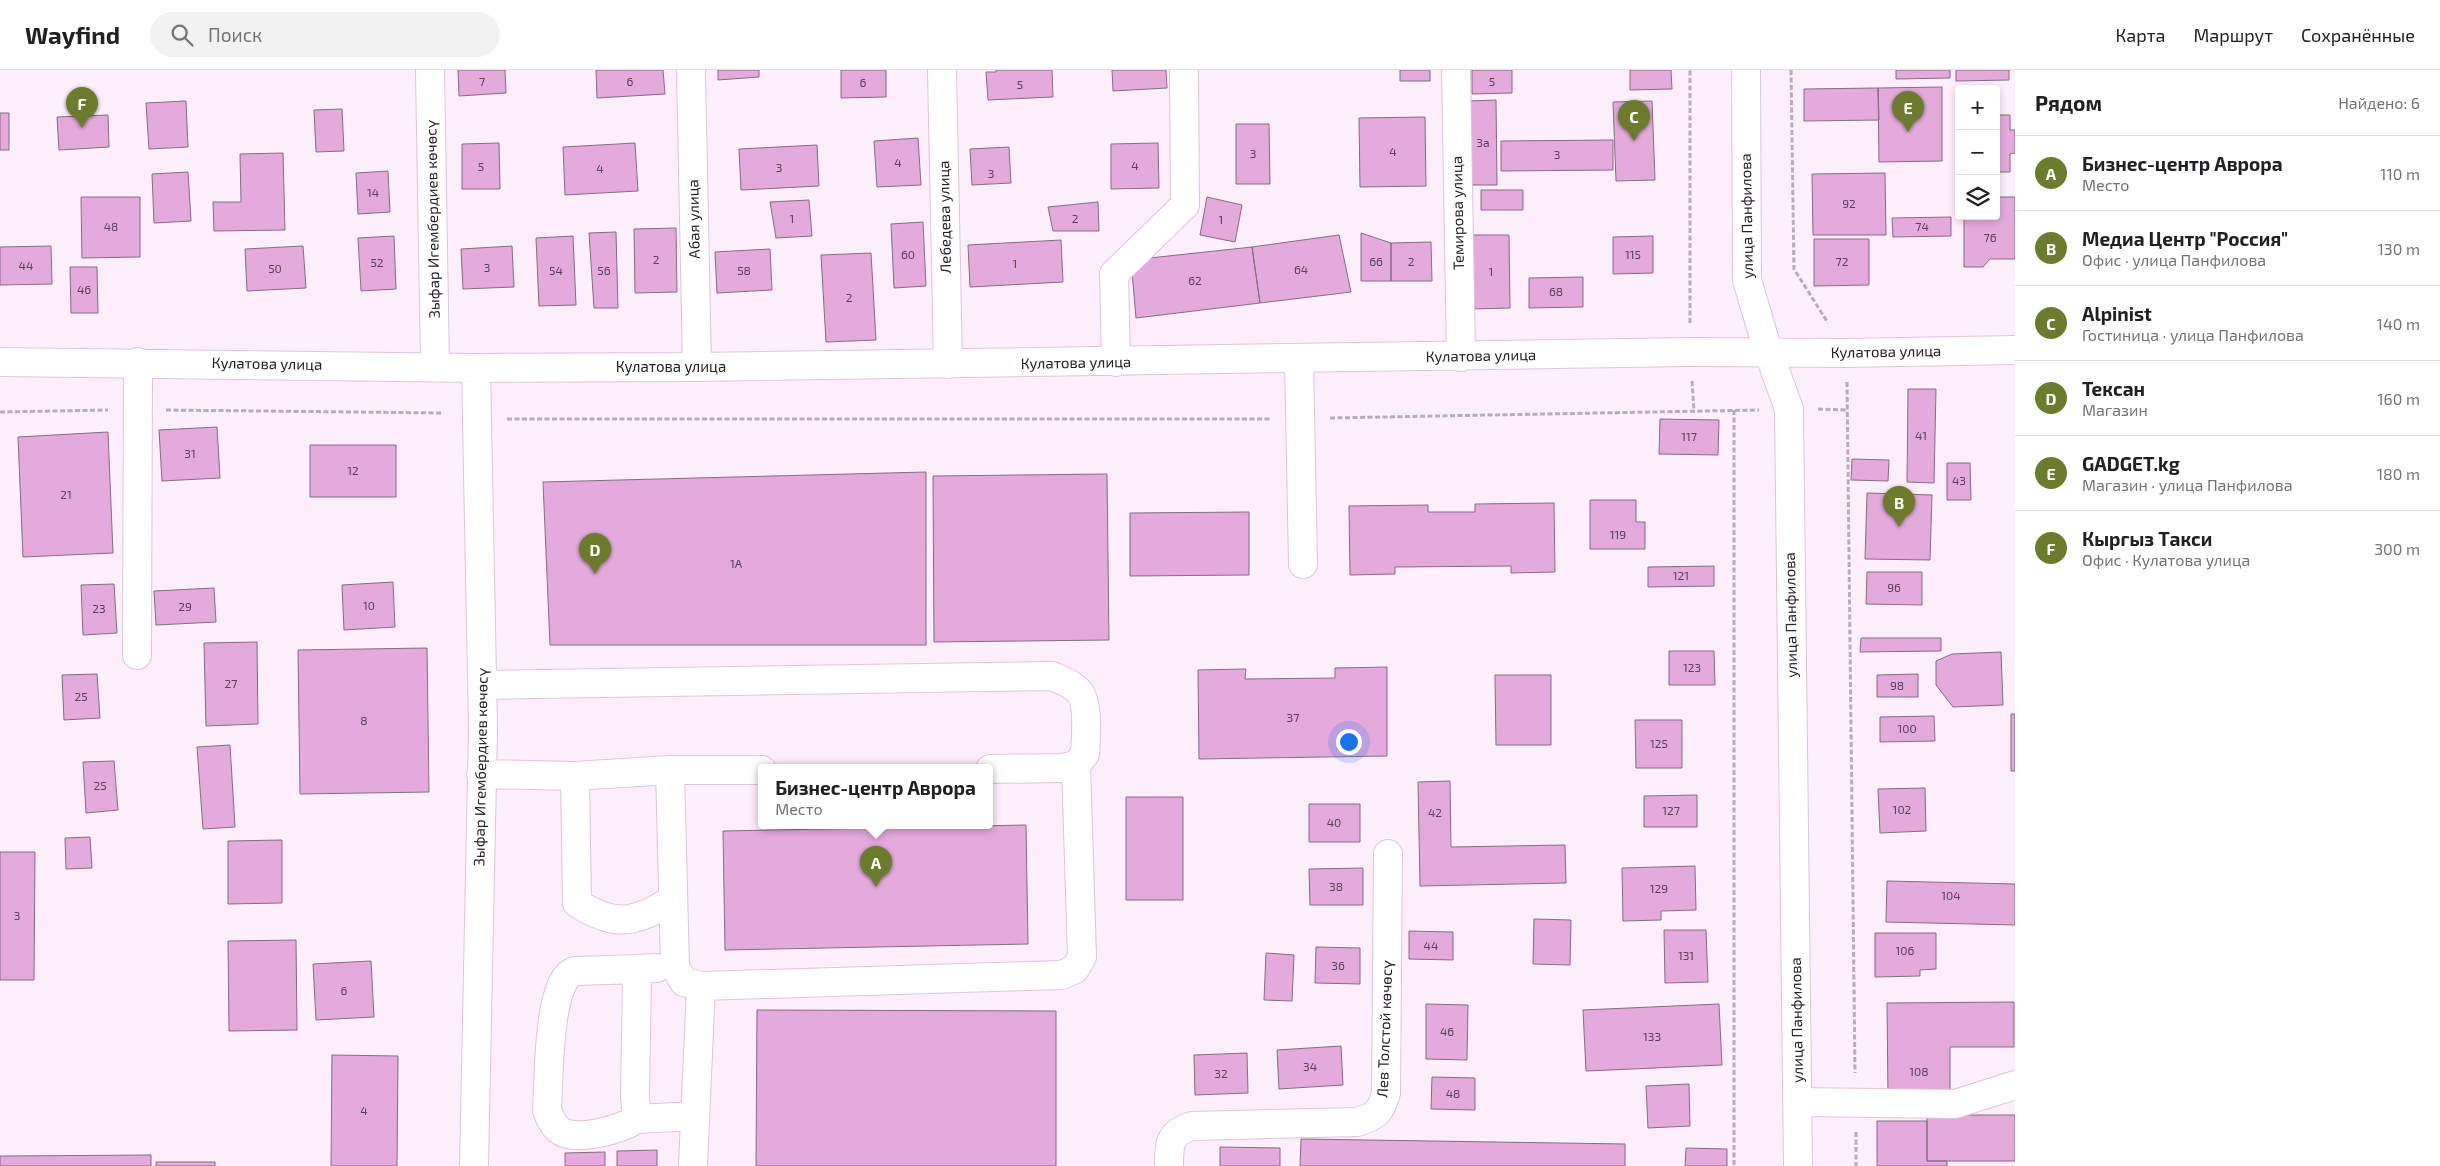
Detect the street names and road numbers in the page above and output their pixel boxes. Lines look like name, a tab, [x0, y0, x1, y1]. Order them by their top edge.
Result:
street label: Зыфар Игембердиев көчөсү	[421, 119, 443, 318]
street label: улица Панфилова	[1736, 153, 1757, 279]
street label: Темирова улица	[1447, 156, 1468, 270]
street label: Лебедева улица	[934, 160, 955, 274]
street label: Абая улица	[683, 179, 704, 259]
street label: Кулатова улица	[1831, 341, 1941, 362]
street label: Кулатова улица	[1426, 345, 1536, 366]
street label: Кулатова улица	[1021, 352, 1131, 373]
street label: Кулатова улица	[212, 353, 322, 374]
street label: Кулатова улица	[616, 357, 726, 376]
street label: улица Панфилова	[1780, 552, 1801, 678]
street label: Зыфар Игембердиев көчөсү	[469, 667, 491, 866]
street label: улица Панфилова	[1786, 957, 1807, 1083]
street label: Лев Толстой көчөсү	[1373, 959, 1395, 1098]

